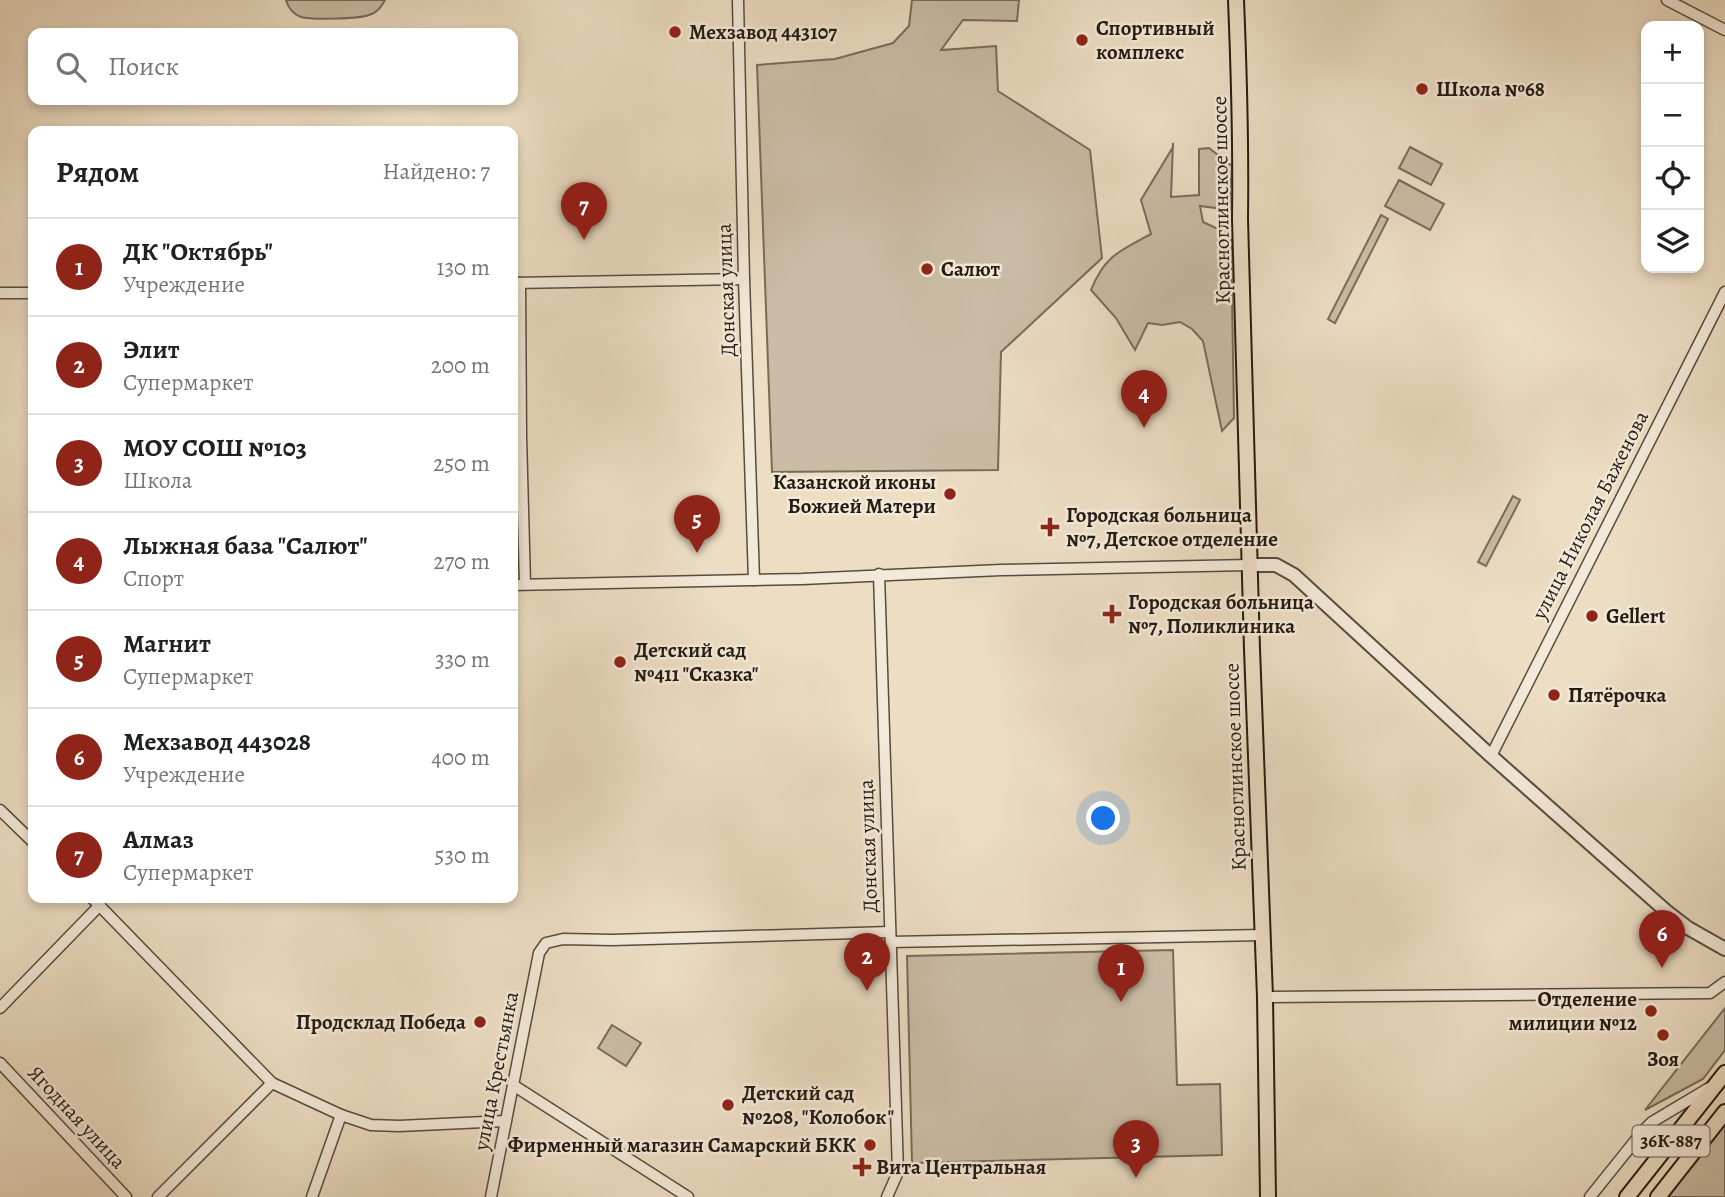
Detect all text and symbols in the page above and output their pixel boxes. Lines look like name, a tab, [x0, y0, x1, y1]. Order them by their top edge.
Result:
place label: Спортивный комплекс	[1096, 14, 1215, 66]
place label: Мехзавод 443107	[689, 18, 837, 46]
map controls	[1641, 21, 1704, 273]
button: +	[1641, 21, 1704, 84]
marker: Мехзавод 443107	[667, 24, 683, 40]
search box	[28, 28, 518, 105]
marker: Спортивный комплекс	[1074, 32, 1090, 48]
icon: search	[52, 48, 90, 86]
text: Поиск	[108, 49, 179, 84]
place label: Школа №68	[1436, 75, 1545, 103]
marker: Школа №68	[1414, 81, 1430, 97]
button: −	[1641, 84, 1704, 147]
street label: Красноглинское шоссе	[1205, 96, 1237, 304]
button: locate	[1641, 147, 1704, 210]
text: Рядом	[56, 152, 139, 192]
text: Найдено: 7	[383, 156, 490, 187]
pin: 7	[561, 182, 607, 240]
button: layers	[1641, 210, 1704, 273]
street label: Донская улица	[710, 223, 742, 357]
text: ДК "Октябрь"	[123, 234, 273, 269]
text: 1	[75, 252, 83, 283]
text: 130 m	[437, 252, 490, 283]
place label: Салют	[941, 255, 1001, 283]
marker: Салют	[919, 261, 935, 277]
text: Учреждение	[123, 269, 245, 300]
text: Элит	[123, 332, 180, 367]
text: 2	[73, 350, 85, 381]
text: 200 m	[431, 350, 490, 381]
text: Супермаркет	[123, 367, 254, 398]
pin: 4	[1121, 370, 1167, 428]
street label: улица Николая Баженова	[1525, 406, 1655, 625]
text: МОУ СОШ №103	[123, 430, 307, 465]
text: 3	[74, 448, 84, 479]
text: 250 m	[433, 448, 490, 479]
text: Школа	[123, 465, 192, 496]
place label: Казанской иконы Божией Матери	[773, 468, 936, 520]
marker: Казанской иконы Божией Матери	[942, 486, 958, 502]
pin: 5	[674, 495, 720, 553]
place label: Городская больница №7, Детское отделение	[1066, 501, 1278, 553]
marker: Городская больница №7, Детское отделение	[1040, 517, 1060, 537]
text: Лыжная база "Салют"	[123, 528, 368, 563]
text: 4	[74, 546, 84, 577]
text: 270 m	[433, 546, 490, 577]
text: Спорт	[123, 563, 184, 594]
place label: Городская больница №7, Поликлиника	[1128, 588, 1314, 640]
place label: Gellert	[1606, 602, 1665, 630]
marker: Городская больница №7, Поликлиника	[1102, 604, 1122, 624]
marker: Gellert	[1584, 608, 1600, 624]
text: Магнит	[123, 626, 211, 661]
place label: Детский сад №411 "Сказка"	[634, 636, 759, 688]
text: 5	[74, 644, 84, 675]
text: 330 m	[435, 644, 490, 675]
marker: Детский сад №411 "Сказка"	[612, 654, 628, 670]
text: Супермаркет	[123, 661, 254, 692]
street label: Красноглинское шоссе	[1217, 662, 1253, 872]
place label: Пятёрочка	[1568, 681, 1667, 709]
marker: Пятёрочка	[1546, 687, 1562, 703]
text: Мехзавод 443028	[123, 724, 311, 759]
text: 6	[74, 742, 84, 773]
text: 400 m	[431, 742, 490, 773]
text: Учреждение	[123, 759, 245, 790]
street label: Донская улица	[852, 779, 884, 913]
your location	[1086, 801, 1120, 835]
text: Алмаз	[123, 822, 194, 857]
text: 7	[74, 840, 84, 871]
text: 530 m	[435, 840, 490, 871]
text: Супермаркет	[123, 857, 254, 888]
pin: 6	[1639, 910, 1685, 968]
pin: 2	[844, 933, 890, 991]
pin: 1	[1098, 944, 1144, 1002]
place label: Отделение милиции №12	[1509, 985, 1637, 1037]
street label: улица Крестьянка	[467, 989, 525, 1154]
marker: Отделение милиции №12	[1643, 1003, 1659, 1019]
place label: Продсклад Победа	[296, 1008, 466, 1036]
marker: Продсклад Победа	[472, 1014, 488, 1030]
marker: Зоя	[1655, 1027, 1671, 1043]
place label: Зоя	[1647, 1045, 1679, 1073]
street label: Ягодная улица	[22, 1059, 133, 1175]
place label: Детский сад №208, "Колобок"	[742, 1079, 894, 1131]
marker: Детский сад №208, "Колобок"	[720, 1097, 736, 1113]
pin: 3	[1113, 1120, 1159, 1178]
road number: 36К-887	[1632, 1126, 1710, 1156]
place label: Фирменный магазин Самарский БКК	[508, 1131, 856, 1159]
marker: Фирменный магазин Самарский БКК	[862, 1137, 878, 1153]
place label: Вита Центральная	[876, 1153, 1046, 1181]
marker: Вита Центральная	[854, 1159, 870, 1175]

